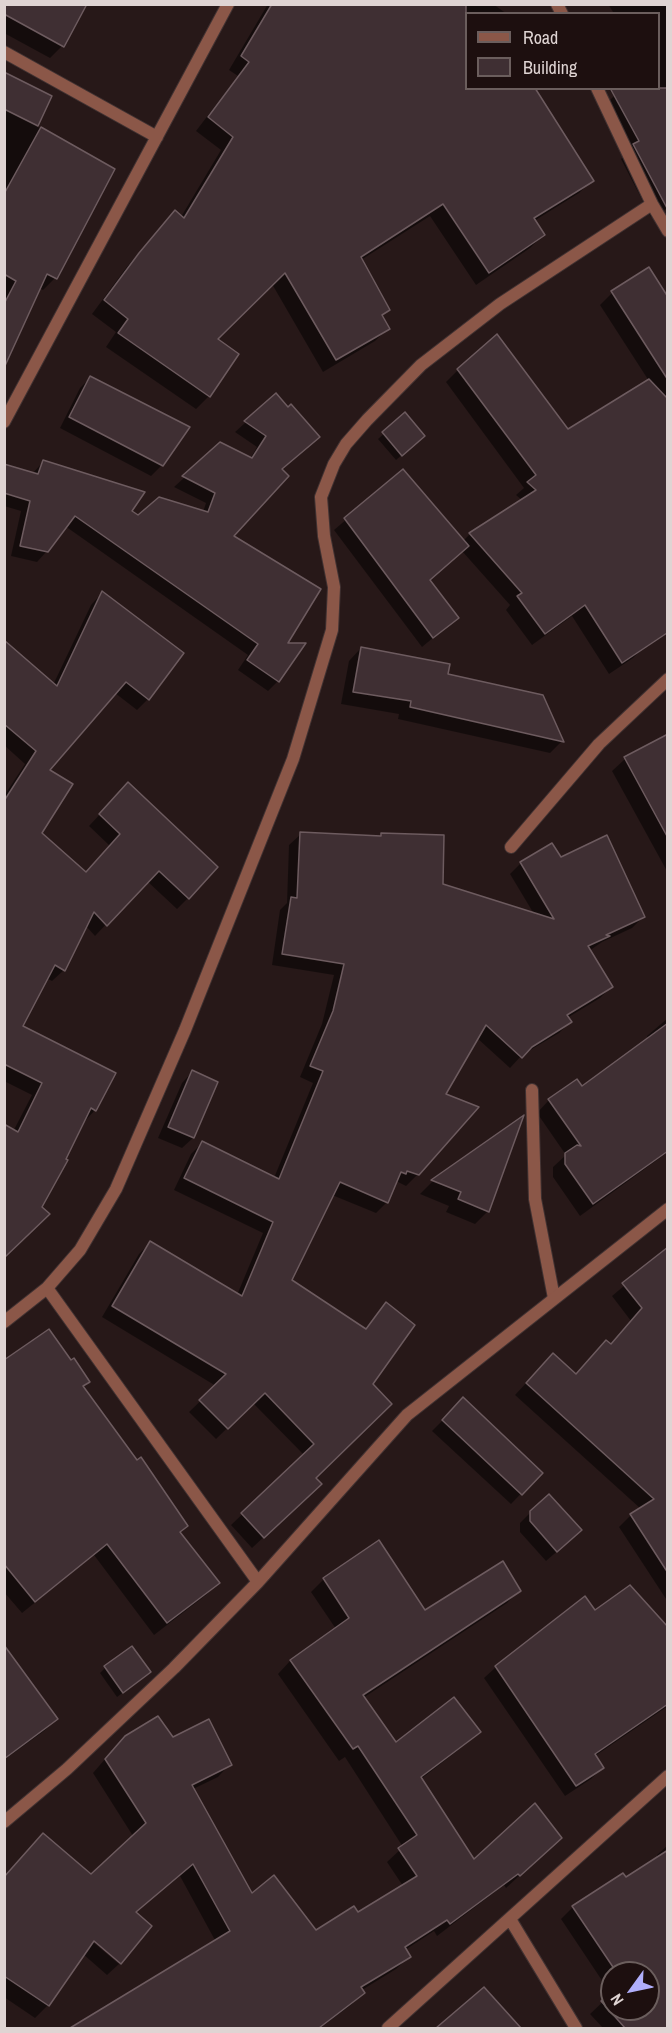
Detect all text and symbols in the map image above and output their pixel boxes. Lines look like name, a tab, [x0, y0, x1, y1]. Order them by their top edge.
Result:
legend	[465, 12, 660, 90]
text: Road	[523, 25, 558, 50]
text: Building	[523, 55, 577, 80]
north arrow	[600, 1961, 660, 2021]
text: N	[605, 1990, 628, 2010]

